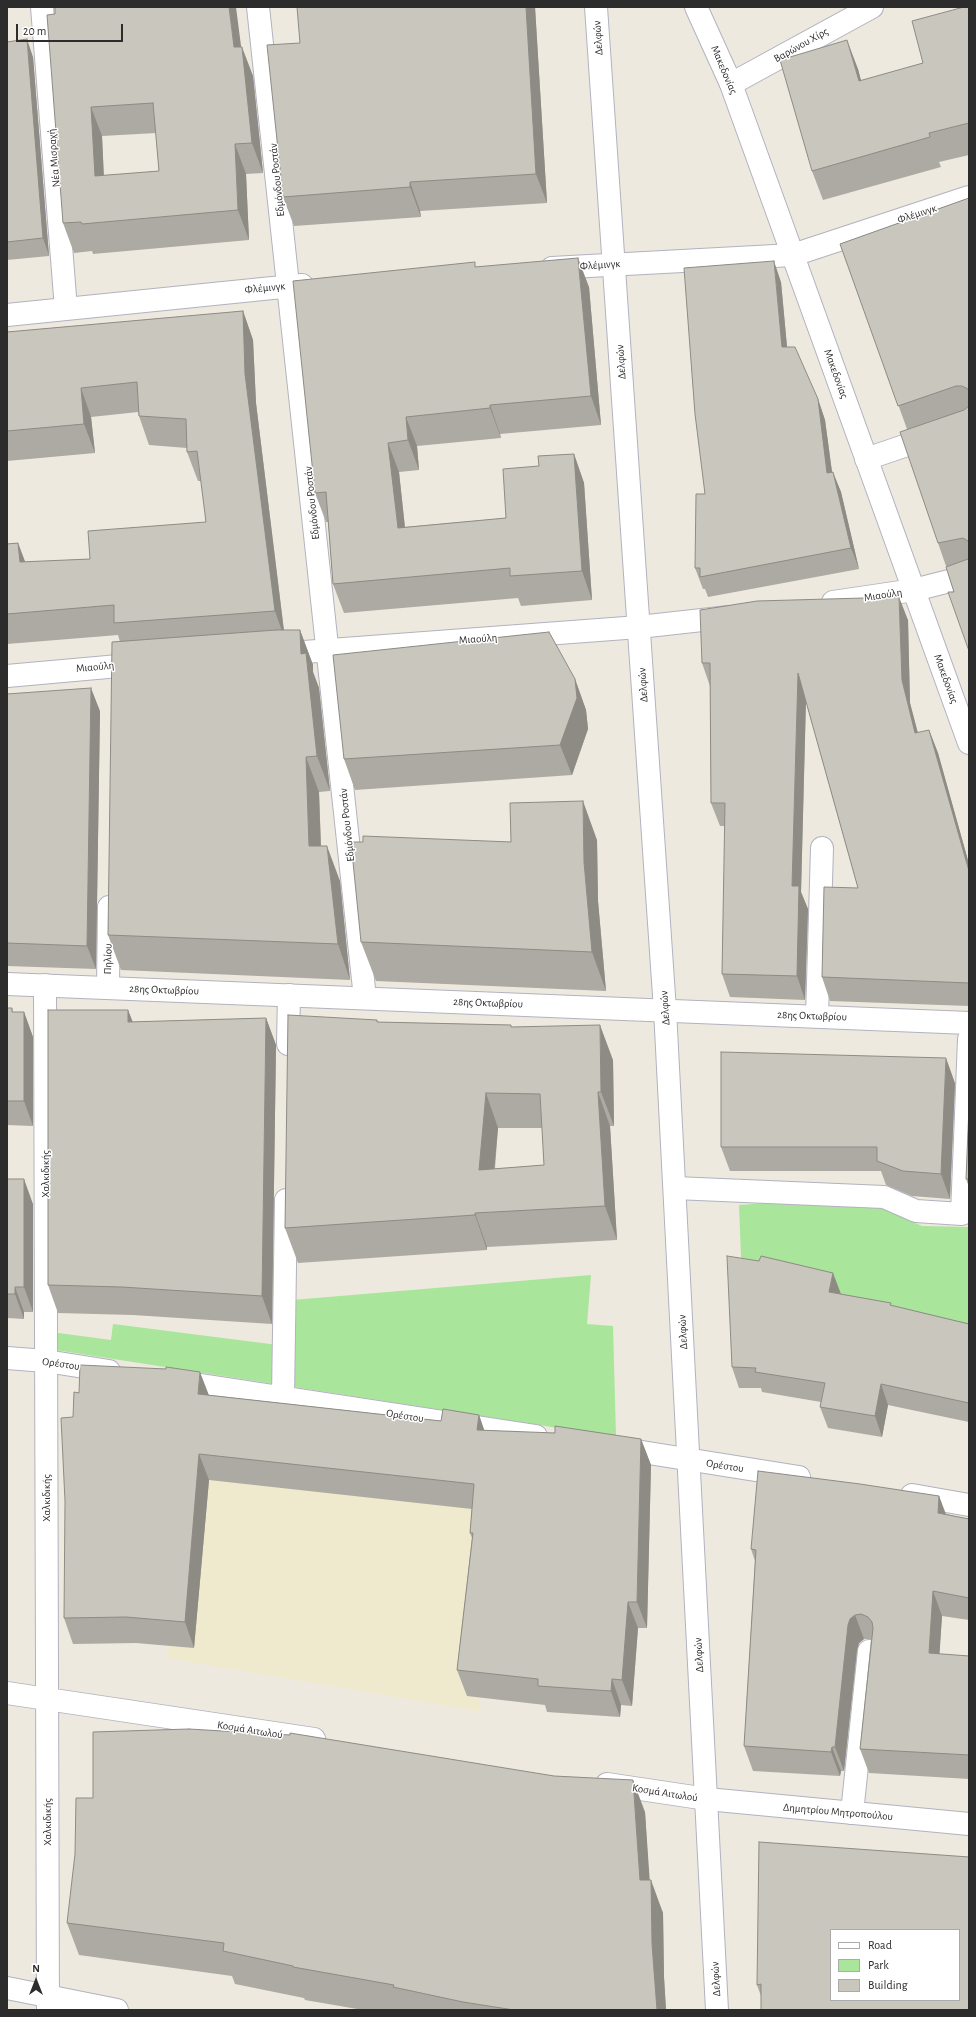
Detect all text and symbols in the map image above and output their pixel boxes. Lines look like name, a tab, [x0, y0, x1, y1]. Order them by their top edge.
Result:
scale bar	[18, 16, 125, 42]
street label: Δελφών	[590, 20, 606, 56]
text: 20 m	[23, 25, 46, 37]
street label: Βαρώνου Χίρς	[772, 25, 830, 65]
street label: Μακεδονίας	[708, 44, 740, 96]
street label: Νέα Μισραχή	[45, 128, 63, 188]
street label: Εδμόνδου Ροστάν	[267, 143, 287, 217]
street label: Φλέμινγκ	[896, 201, 938, 227]
street label: Φλέμινγκ	[579, 257, 621, 273]
street label: Φλέμινγκ	[244, 279, 286, 297]
street label: Δελφών	[613, 344, 629, 380]
street label: Μακεδονίας	[821, 347, 851, 401]
street label: Εδμόνδου Ροστάν	[302, 466, 322, 540]
street label: Μιαούλη	[863, 585, 903, 605]
street label: Μιαούλη	[458, 631, 498, 647]
street label: Μακεδονίας	[931, 652, 961, 706]
street label: Μιαούλη	[75, 659, 115, 675]
street label: Δελφών	[635, 667, 651, 703]
street label: Εδμόνδου Ροστάν	[337, 788, 357, 862]
street label: Πηλίου	[101, 943, 115, 975]
street label: 28ης Οκτωβρίου	[129, 982, 199, 998]
street label: Δελφών	[657, 990, 673, 1026]
street label: 28ης Οκτωβρίου	[453, 995, 523, 1011]
street label: 28ης Οκτωβρίου	[777, 1008, 847, 1024]
street label: Χαλκιδικής	[39, 1150, 53, 1198]
street label: Δελφών	[675, 1314, 691, 1350]
street label: Ορέστου	[41, 1355, 81, 1373]
street label: Ορέστου	[385, 1407, 425, 1425]
street label: Ορέστου	[705, 1457, 745, 1475]
street label: Χαλκιδικής	[40, 1474, 54, 1522]
street label: Δελφών	[691, 1637, 707, 1673]
street label: Κοσμά Αιτωλού	[216, 1718, 284, 1742]
street label: Κοσμά Αιτωλού	[631, 1781, 699, 1805]
street label: Χαλκιδικής	[41, 1798, 55, 1846]
street label: Δημητρίου Μητροπούλου	[782, 1801, 894, 1823]
legend	[830, 1929, 960, 2001]
text: Road	[868, 1939, 892, 1951]
text: Park	[868, 1959, 889, 1971]
north arrow	[16, 1961, 56, 2001]
street label: Δελφών	[708, 1961, 724, 1997]
text: N	[32, 1963, 40, 1974]
text: Building	[868, 1979, 908, 1991]

